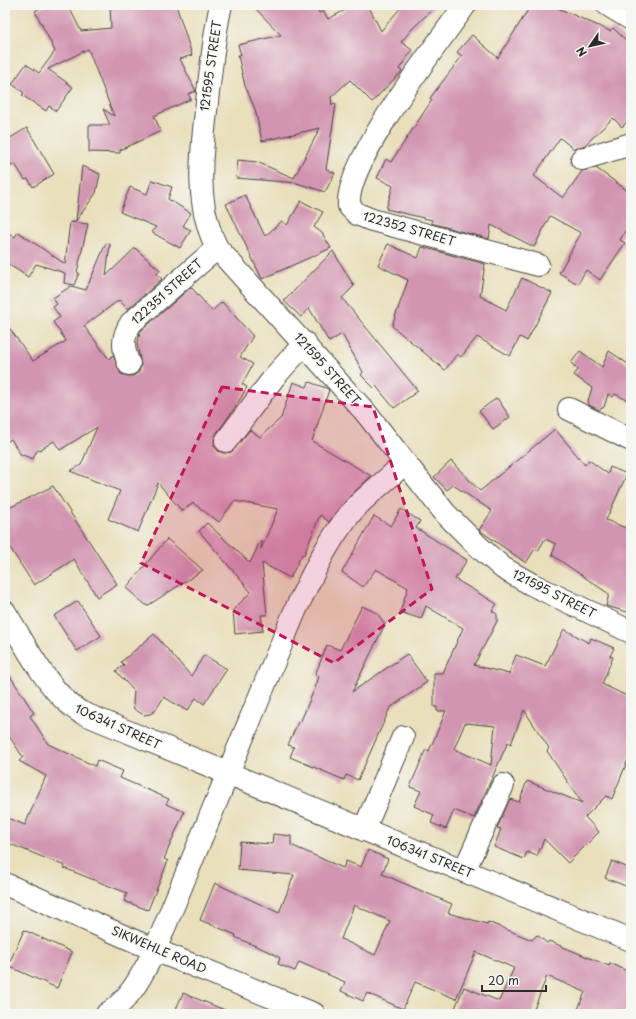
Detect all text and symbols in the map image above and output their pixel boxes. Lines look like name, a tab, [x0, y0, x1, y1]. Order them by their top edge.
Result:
street label: 121595 STREET	[195, 18, 225, 113]
north arrow	[570, 26, 610, 66]
text: N	[572, 43, 591, 60]
street label: 122352 STREET	[361, 206, 458, 250]
street label: 122351 STREET	[127, 254, 207, 328]
street label: 121595 STREET	[290, 328, 366, 409]
street label: 121595 STREET	[509, 564, 600, 622]
street label: 106341 STREET	[72, 699, 165, 753]
street label: 106341 STREET	[384, 830, 477, 882]
street label: SIKWEHLE ROAD	[109, 921, 210, 977]
scale bar	[482, 967, 546, 993]
text: 20 m	[488, 971, 519, 989]

